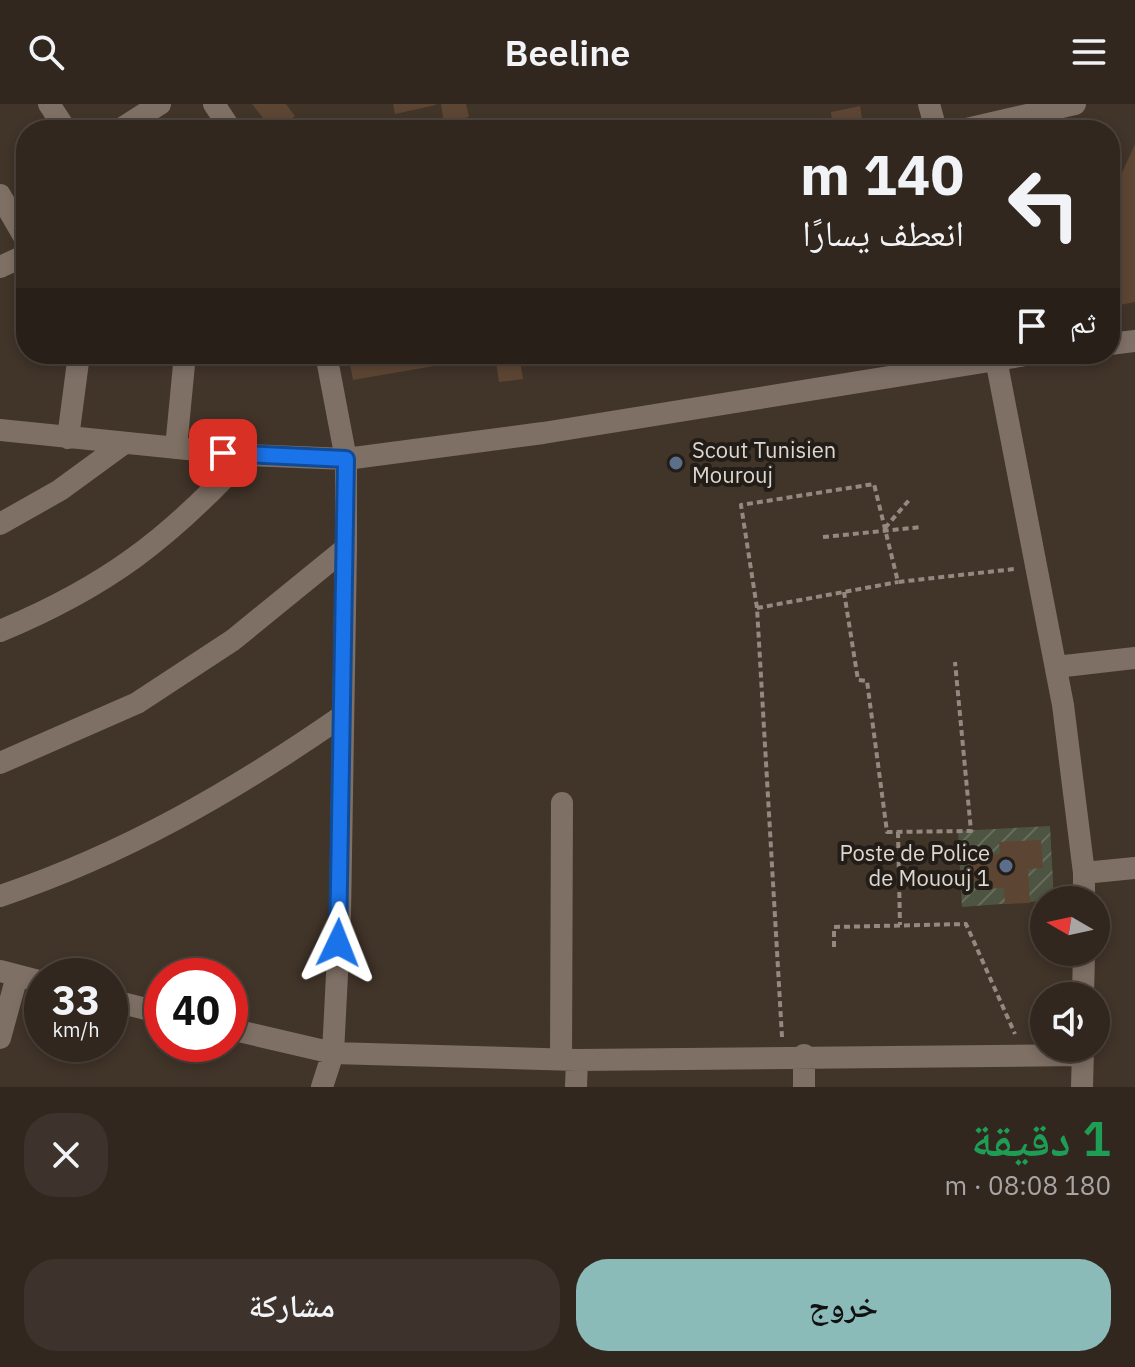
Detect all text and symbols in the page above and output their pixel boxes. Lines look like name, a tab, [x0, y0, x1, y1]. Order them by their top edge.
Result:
text: Beeline	[505, 29, 630, 76]
icon: search	[24, 30, 68, 74]
icon: menu	[1067, 30, 1111, 74]
text: 140 m	[800, 138, 964, 210]
icon: left	[992, 152, 1096, 256]
text: انعطف يسارًا	[802, 209, 964, 256]
text: ثم	[1070, 302, 1096, 341]
icon: arrive	[1010, 304, 1054, 348]
pin	[189, 419, 257, 487]
icon: arrive	[201, 431, 245, 475]
place label: Scout Tunisien Mourouj	[692, 435, 836, 489]
marker: Scout Tunisien Mourouj	[667, 454, 685, 472]
place label: Poste de Police de Mououj 1	[840, 838, 990, 892]
marker: Poste de Police de Mououj 1	[997, 857, 1015, 875]
north arrow	[1030, 886, 1110, 966]
map controls	[1030, 886, 1110, 1062]
position arrow	[296, 901, 380, 985]
speed limit sign: 40	[144, 958, 248, 1062]
text: 33	[52, 974, 100, 1026]
button: sound	[1030, 982, 1110, 1062]
text: km/h	[52, 1016, 100, 1043]
text: 1 دقيقة	[971, 1107, 1111, 1169]
button: close	[24, 1113, 108, 1197]
text: 180 m · 08:08	[945, 1168, 1111, 1202]
button: مشاركة	[24, 1259, 560, 1351]
button: خروج	[576, 1259, 1111, 1351]

